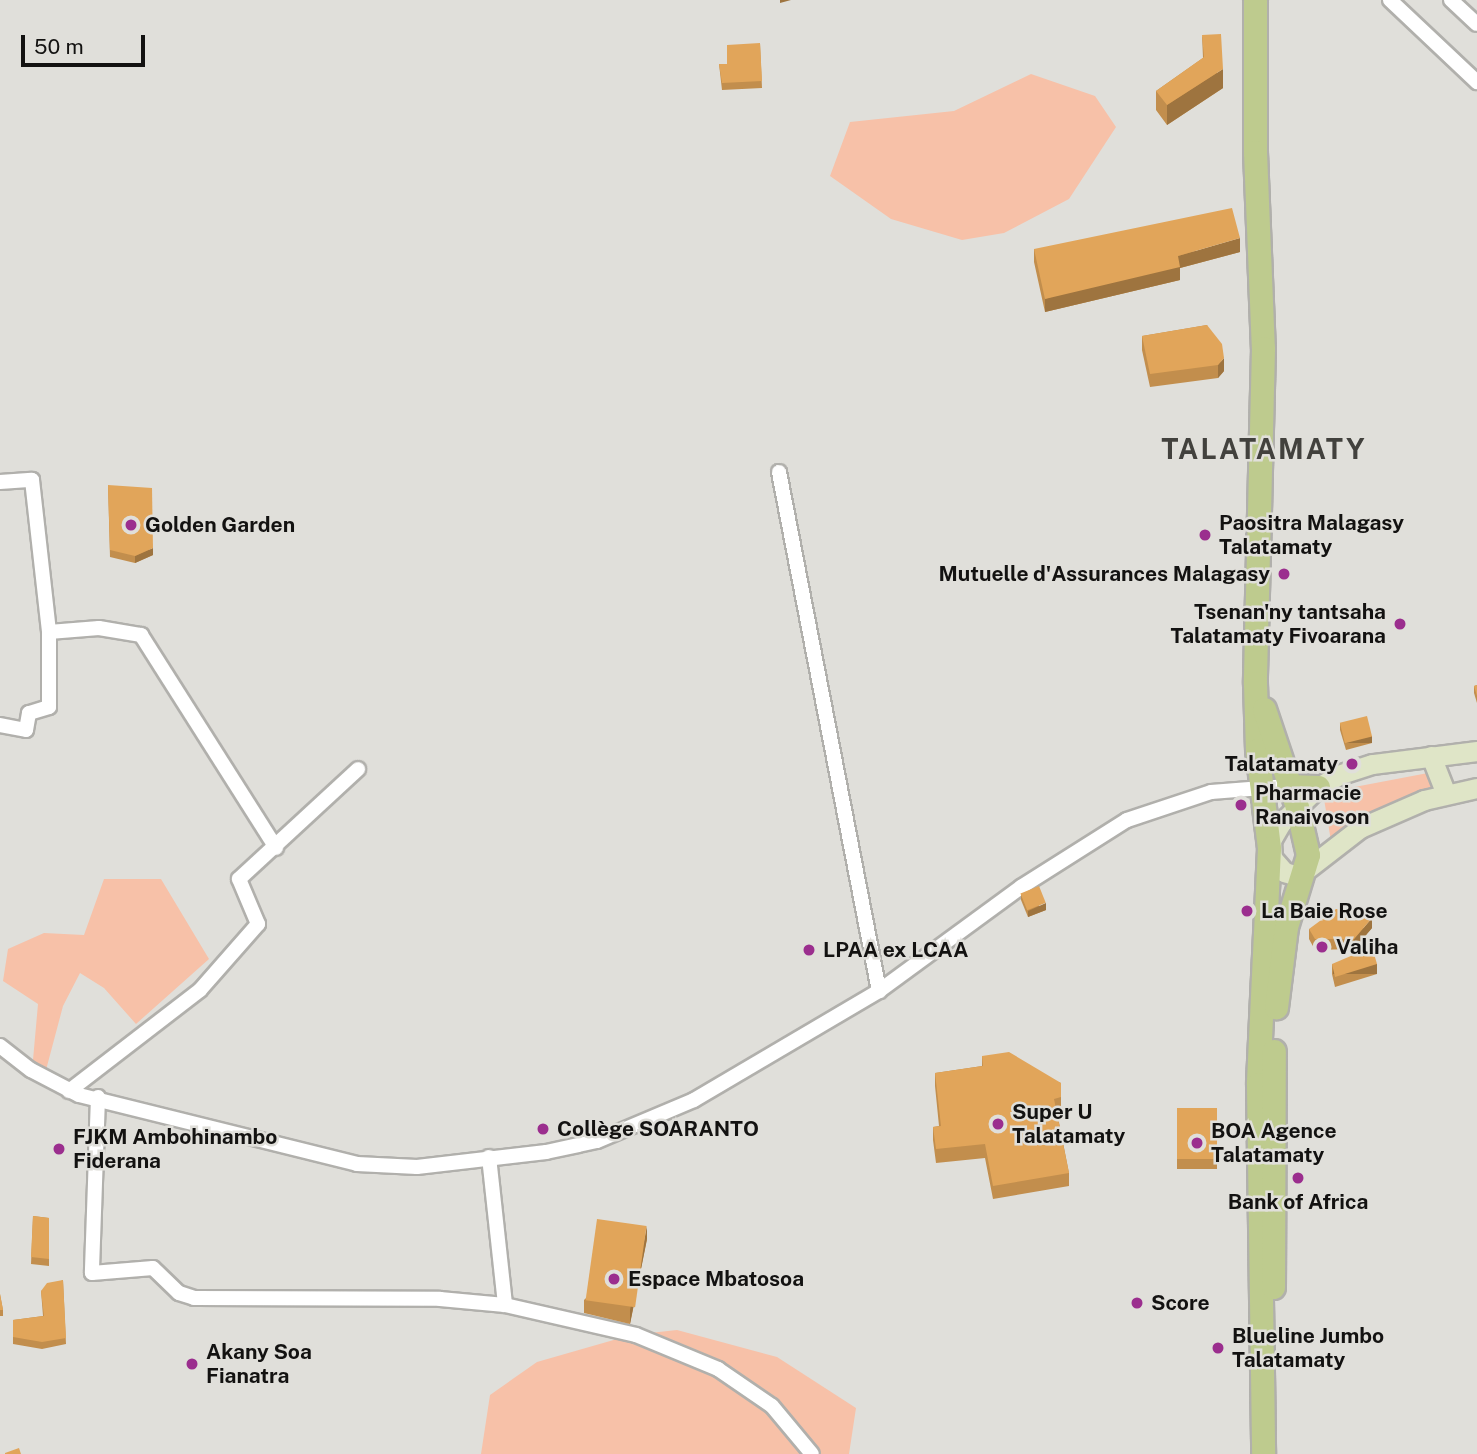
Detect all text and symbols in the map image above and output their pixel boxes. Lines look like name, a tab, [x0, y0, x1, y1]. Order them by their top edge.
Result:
scale bar	[24, 21, 149, 65]
text: 50 m	[34, 34, 84, 59]
district label: TALATAMATY	[1163, 432, 1365, 466]
place label: Paositra Malagasy Talatamaty	[1219, 510, 1404, 560]
place label: Golden Garden	[145, 512, 295, 538]
marker: Golden Garden	[123, 517, 139, 533]
marker: Paositra Malagasy Talatamaty	[1197, 527, 1213, 543]
place label: Mutuelle d'Assurances Malagasy	[938, 561, 1270, 587]
marker: Mutuelle d'Assurances Malagasy	[1276, 566, 1292, 582]
place label: Tsenan'ny tantsaha Talatamaty Fivoarana	[1170, 599, 1386, 649]
marker: Tsenan'ny tantsaha Talatamaty Fivoarana	[1392, 616, 1408, 632]
place label: Talatamaty	[1225, 751, 1338, 777]
marker: Talatamaty	[1344, 756, 1360, 772]
place label: Pharmacie Ranaivoson	[1255, 780, 1369, 830]
marker: Pharmacie Ranaivoson	[1233, 797, 1249, 813]
place label: La Baie Rose	[1261, 898, 1388, 924]
marker: La Baie Rose	[1239, 903, 1255, 919]
place label: Valiha	[1336, 934, 1398, 960]
place label: LPAA ex LCAA	[823, 937, 969, 963]
marker: Valiha	[1314, 939, 1330, 955]
marker: LPAA ex LCAA	[801, 942, 817, 958]
place label: Super U Talatamaty	[1012, 1099, 1125, 1149]
place label: Collège SOARANTO	[557, 1116, 759, 1142]
marker: Super U Talatamaty	[990, 1116, 1006, 1132]
place label: BOA Agence Talatamaty	[1211, 1118, 1337, 1168]
marker: Collège SOARANTO	[535, 1121, 551, 1137]
place label: FJKM Ambohinambo Fiderana	[73, 1124, 277, 1174]
marker: BOA Agence Talatamaty	[1189, 1135, 1205, 1151]
marker: FJKM Ambohinambo Fiderana	[51, 1141, 67, 1157]
marker: Bank of Africa	[1290, 1170, 1306, 1186]
place label: Bank of Africa	[1228, 1189, 1368, 1215]
place label: Espace Mbatosoa	[628, 1266, 804, 1292]
marker: Espace Mbatosoa	[606, 1271, 622, 1287]
place label: Score	[1151, 1290, 1210, 1316]
marker: Score	[1129, 1295, 1145, 1311]
place label: Blueline Jumbo Talatamaty	[1232, 1323, 1384, 1373]
place label: Akany Soa Fianatra	[206, 1339, 312, 1389]
marker: Blueline Jumbo Talatamaty	[1210, 1340, 1226, 1356]
marker: Akany Soa Fianatra	[184, 1356, 200, 1372]

